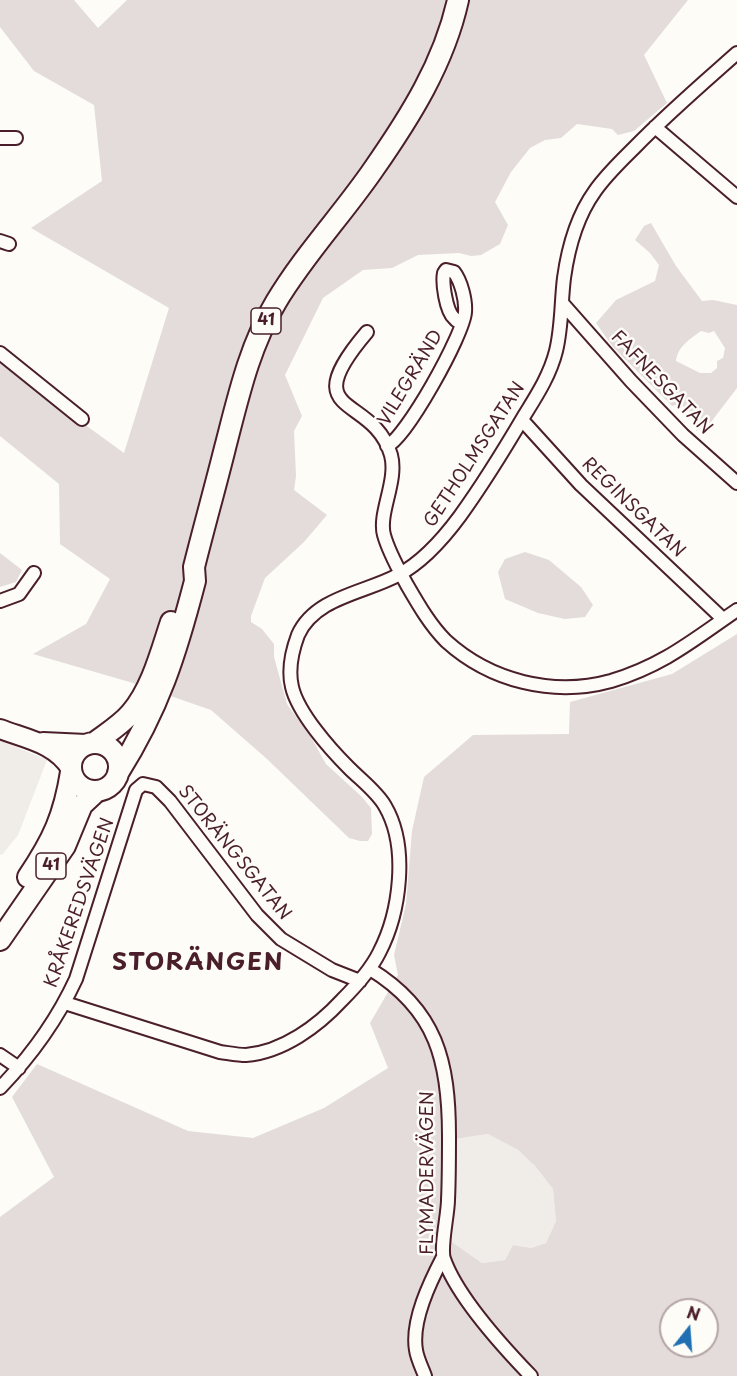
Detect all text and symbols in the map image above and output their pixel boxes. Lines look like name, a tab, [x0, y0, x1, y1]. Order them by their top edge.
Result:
road number: 41	[251, 308, 281, 334]
street label: VILEGRÄND	[374, 326, 448, 430]
street label: FAFNESGATAN	[606, 327, 716, 439]
street label: GETHOLMSGATAN	[420, 378, 530, 532]
street label: REGINSGATAN	[577, 453, 689, 563]
street label: STORÄNGSGATAN	[173, 781, 295, 925]
street label: KRÅKEREDSVÄGEN	[41, 815, 119, 991]
road number: 41	[36, 853, 66, 879]
district label: STORÄNGEN	[114, 949, 282, 977]
street label: FLYMADERVÄGEN	[417, 1091, 439, 1255]
north arrow	[659, 1298, 719, 1358]
text: N	[684, 1299, 703, 1326]

